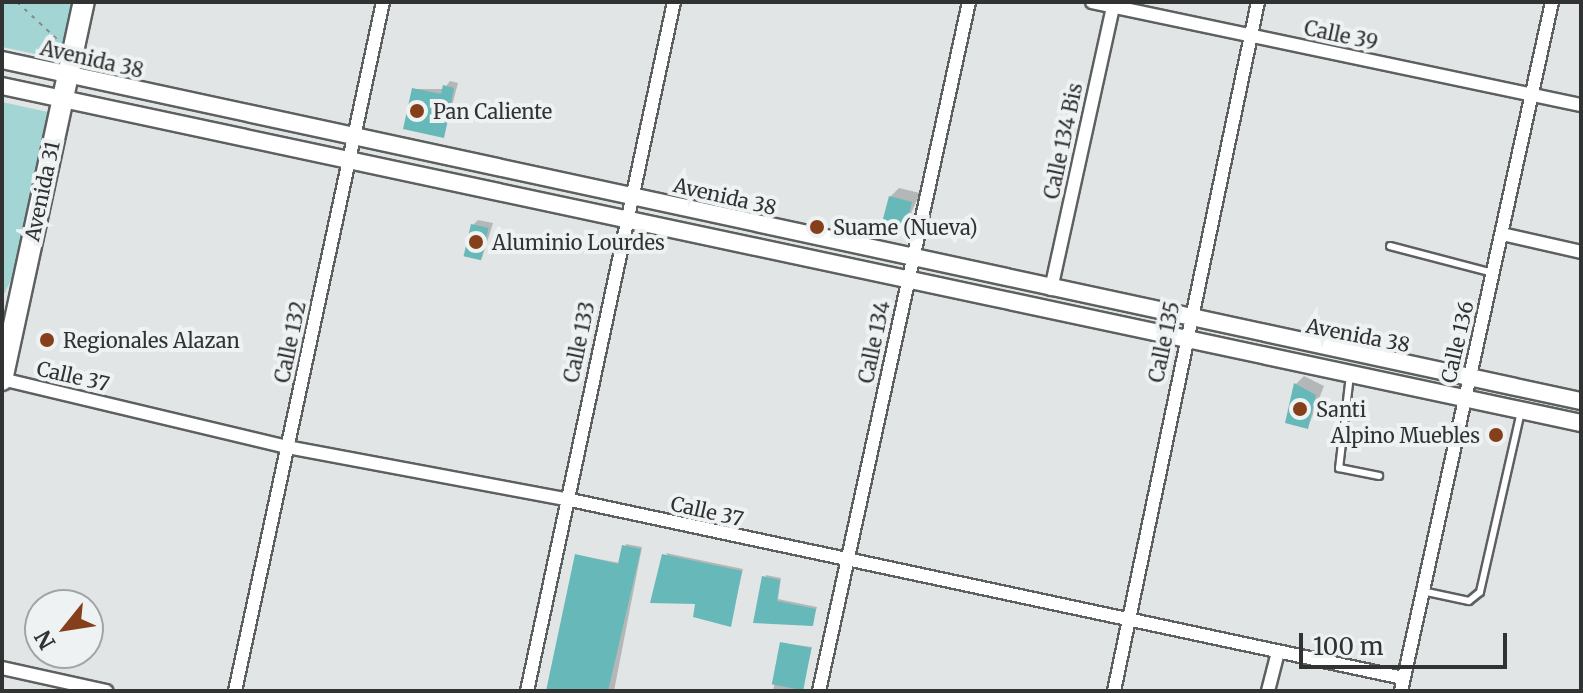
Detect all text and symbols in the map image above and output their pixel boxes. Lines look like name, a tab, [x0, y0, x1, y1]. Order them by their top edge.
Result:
street label: Calle 39	[1302, 16, 1380, 54]
street label: Avenida 38	[38, 36, 146, 82]
street label: Calle 134 Bis	[1039, 81, 1087, 201]
place label: Pan Caliente	[433, 99, 552, 123]
marker: Pan Caliente	[408, 102, 426, 120]
street label: Avenida 31	[20, 139, 64, 243]
street label: Avenida 38	[671, 173, 779, 219]
place label: Suame (Nueva)	[833, 215, 978, 239]
marker: Suame (Nueva)	[808, 218, 826, 236]
place label: Aluminio Lourdes	[492, 230, 665, 254]
marker: Aluminio Lourdes	[467, 233, 485, 251]
street label: Calle 132	[270, 299, 310, 385]
street label: Calle 133	[559, 299, 599, 385]
street label: Calle 134	[854, 299, 894, 385]
street label: Calle 135	[1144, 299, 1184, 385]
street label: Calle 136	[1436, 299, 1478, 385]
street label: Avenida 38	[1304, 313, 1412, 357]
place label: Regionales Alazan	[63, 328, 240, 352]
marker: Regionales Alazan	[38, 331, 56, 349]
street label: Calle 37	[34, 356, 112, 396]
place label: Santi	[1316, 397, 1366, 421]
marker: Santi	[1291, 400, 1309, 418]
place label: Alpino Muebles	[1331, 423, 1480, 447]
marker: Alpino Muebles	[1487, 426, 1505, 444]
street label: Calle 37	[668, 491, 746, 531]
north arrow	[24, 589, 104, 669]
scale bar	[1303, 617, 1511, 667]
text: N	[28, 625, 61, 655]
text: 100 m	[1313, 631, 1383, 662]

